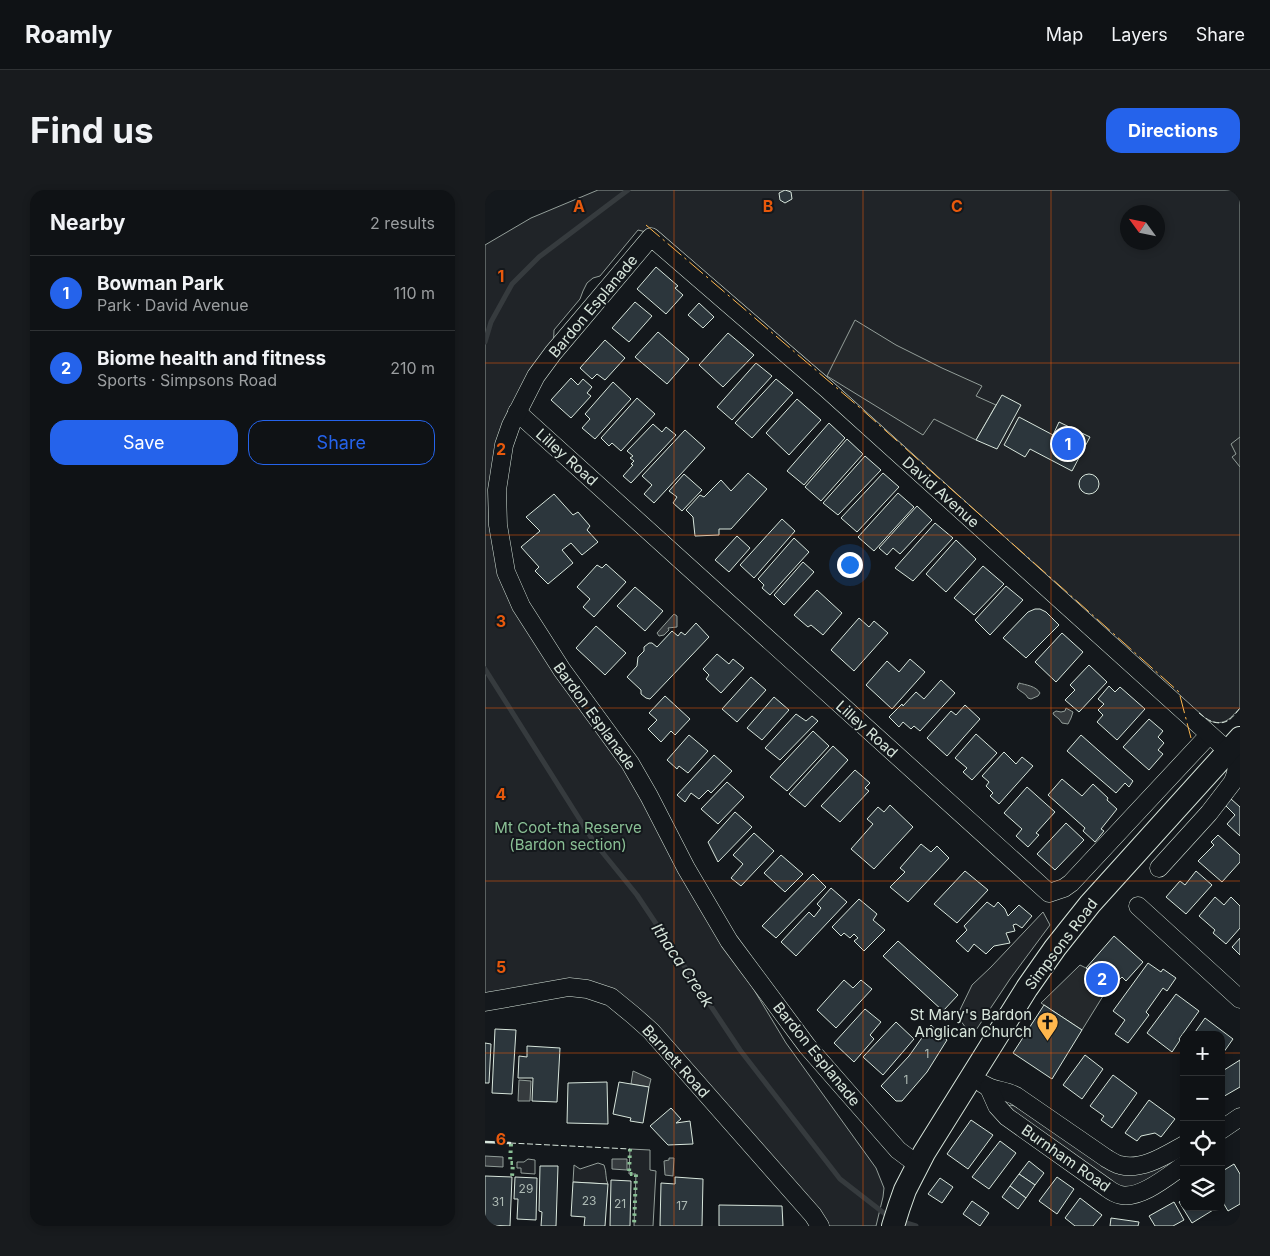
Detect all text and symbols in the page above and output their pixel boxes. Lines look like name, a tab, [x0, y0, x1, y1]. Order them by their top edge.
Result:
text: Roamly	[25, 20, 112, 49]
text: Map	[1046, 24, 1083, 45]
text: Layers	[1111, 24, 1168, 45]
text: Share	[1196, 24, 1245, 45]
button: Directions	[1106, 108, 1240, 153]
text: Find us	[30, 109, 154, 151]
text: A	[573, 196, 585, 216]
text: B	[763, 196, 773, 216]
text: C	[951, 196, 963, 216]
north arrow	[1120, 205, 1165, 250]
text: Nearby	[50, 210, 125, 235]
text: 2 results	[370, 213, 435, 233]
street label: Bardon Esplanade	[544, 251, 642, 361]
text: 1	[498, 266, 504, 286]
text: Bowman Park	[97, 272, 224, 295]
text: 1	[63, 283, 69, 303]
text: 110 m	[393, 283, 435, 303]
text: Park · David Avenue	[97, 295, 249, 315]
text: Biome health and fitness	[97, 347, 326, 370]
text: 2	[61, 358, 71, 378]
text: 210 m	[390, 358, 435, 378]
text: Sports · Simpsons Road	[97, 370, 277, 390]
button: Save	[50, 420, 238, 465]
button: Share	[248, 420, 435, 465]
street label: Lilley Road	[532, 424, 602, 490]
pin: 1	[1052, 425, 1084, 463]
text: 2	[496, 439, 506, 459]
street label: David Avenue	[899, 452, 983, 532]
your location	[837, 552, 863, 578]
text: 3	[496, 611, 506, 631]
street label: Bardon Esplanade	[550, 659, 640, 773]
street label: Lilley Road	[832, 696, 902, 762]
text: 4	[496, 784, 507, 804]
park label: Mt Coot-tha Reserve (Bardon section)	[494, 818, 642, 854]
street label: Simpsons Road	[1020, 894, 1102, 994]
water label: Ithaca Creek	[648, 919, 719, 1011]
text: 5	[496, 957, 506, 977]
pin: 2	[1086, 960, 1118, 998]
street label: Bardon Esplanade	[769, 998, 865, 1110]
place label: St Mary's Bardon Anglican Church	[910, 1005, 1032, 1041]
church icon: St Mary's Bardon Anglican Church	[1036, 1011, 1060, 1042]
street label: Barnett Road	[638, 1021, 714, 1101]
map controls	[1180, 1031, 1225, 1211]
button: +	[1180, 1031, 1225, 1076]
house number: 1	[925, 1046, 929, 1061]
house number: 1	[904, 1072, 908, 1087]
button: −	[1180, 1076, 1225, 1121]
street label: Burnham Road	[1018, 1120, 1114, 1196]
button: locate	[1180, 1121, 1225, 1166]
text: 6	[496, 1129, 506, 1149]
button: layers	[1180, 1166, 1225, 1211]
house number: 29	[519, 1181, 533, 1196]
house number: 23	[582, 1193, 596, 1208]
house number: 31	[492, 1194, 504, 1209]
house number: 21	[614, 1196, 626, 1211]
house number: 17	[676, 1198, 688, 1213]

